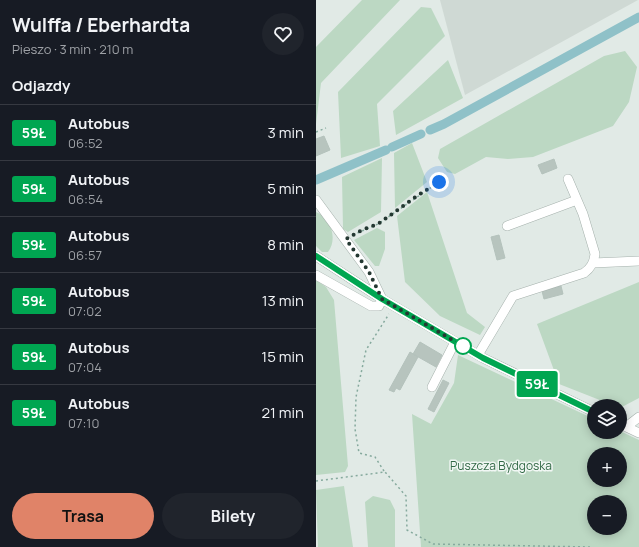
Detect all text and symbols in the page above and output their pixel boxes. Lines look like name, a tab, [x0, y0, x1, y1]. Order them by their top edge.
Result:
text: Wulffa / Eberhardta	[12, 12, 190, 38]
button: heart	[262, 13, 304, 55]
text: Pieszo · 3 min · 210 m	[12, 40, 133, 58]
text: Odjazdy	[12, 75, 71, 96]
text: Autobus	[68, 113, 130, 134]
text: 3 min	[268, 122, 304, 143]
text: 59Ł	[22, 123, 46, 142]
text: 06:52	[68, 134, 102, 152]
text: Autobus	[68, 169, 130, 190]
your location	[429, 172, 449, 192]
text: 5 min	[267, 178, 304, 199]
text: 59Ł	[22, 179, 46, 198]
text: 06:54	[68, 190, 103, 208]
text: Autobus	[68, 225, 130, 246]
text: 8 min	[267, 234, 304, 255]
text: 59Ł	[22, 235, 46, 254]
text: 06:57	[68, 246, 102, 264]
text: Autobus	[68, 281, 130, 302]
text: 13 min	[262, 290, 304, 311]
text: 59Ł	[22, 291, 46, 310]
text: 07:02	[68, 302, 102, 320]
text: Autobus	[68, 337, 130, 358]
unlabelled marker	[454, 337, 472, 355]
text: 15 min	[261, 346, 304, 367]
text: 59Ł	[22, 347, 46, 366]
text: 07:04	[68, 358, 102, 376]
line badge: 59Ł	[514, 371, 560, 397]
text: 59Ł	[525, 374, 549, 393]
text: Autobus	[68, 393, 130, 414]
map controls	[587, 399, 627, 535]
button: layers	[587, 399, 627, 439]
text: 21 min	[261, 402, 304, 423]
text: 59Ł	[22, 403, 46, 422]
text: 07:10	[68, 414, 99, 432]
button: +	[587, 447, 627, 487]
park label: Puszcza Bydgoska	[450, 457, 552, 474]
button: Trasa	[12, 493, 154, 539]
button: Bilety	[162, 493, 304, 539]
button: −	[587, 495, 627, 535]

